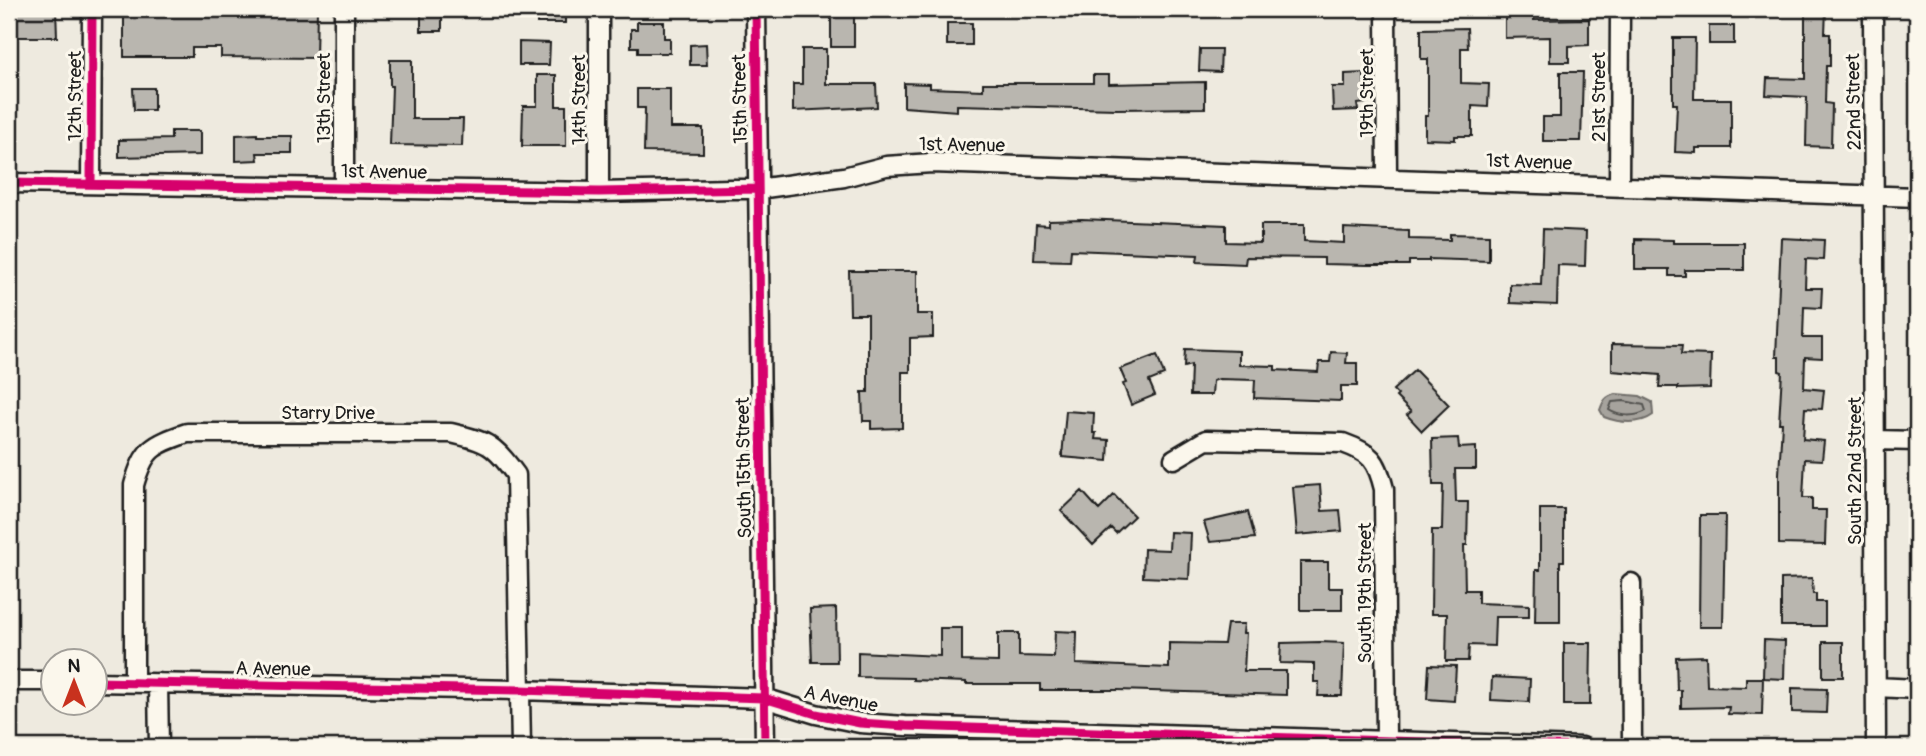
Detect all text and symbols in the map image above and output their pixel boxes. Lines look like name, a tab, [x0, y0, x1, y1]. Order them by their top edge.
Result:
street label: 19th Street	[1355, 48, 1379, 138]
street label: 12th Street	[63, 51, 87, 141]
street label: 21st Street	[1587, 52, 1611, 142]
street label: 13th Street	[312, 53, 336, 143]
street label: 15th Street	[727, 53, 753, 144]
street label: 22nd Street	[1841, 53, 1867, 151]
street label: 14th Street	[567, 54, 591, 145]
street label: 1st Avenue	[919, 132, 1006, 158]
street label: 1st Avenue	[1486, 149, 1573, 176]
street label: 1st Avenue	[341, 159, 428, 185]
street label: South 22nd Street	[1843, 396, 1867, 545]
street label: South 15th Street	[731, 397, 757, 539]
street label: Starry Drive	[281, 401, 376, 425]
street label: South 19th Street	[1353, 522, 1377, 663]
north arrow	[38, 648, 108, 718]
text: N	[68, 654, 81, 678]
street label: A Avenue	[235, 656, 311, 682]
street label: A Avenue	[802, 680, 880, 718]

